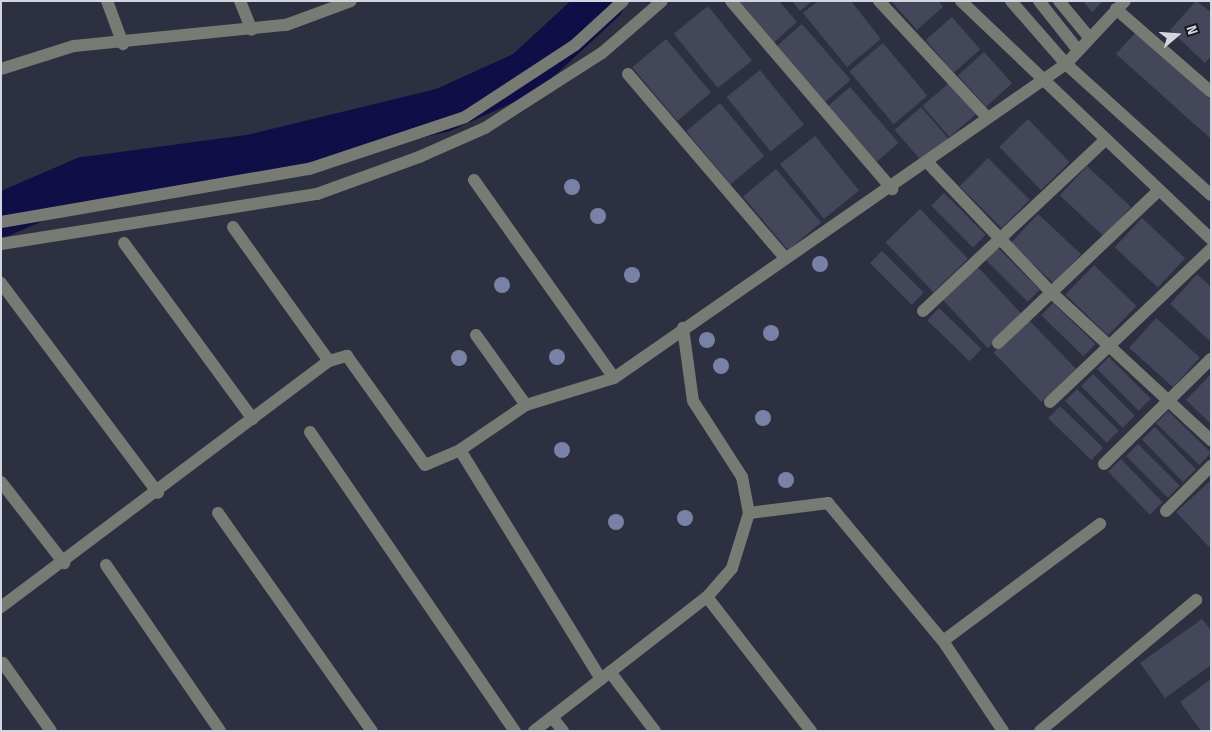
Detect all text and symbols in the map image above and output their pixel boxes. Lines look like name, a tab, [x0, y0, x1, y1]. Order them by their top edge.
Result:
north arrow	[1152, 10, 1202, 60]
text: N	[1182, 24, 1201, 37]

